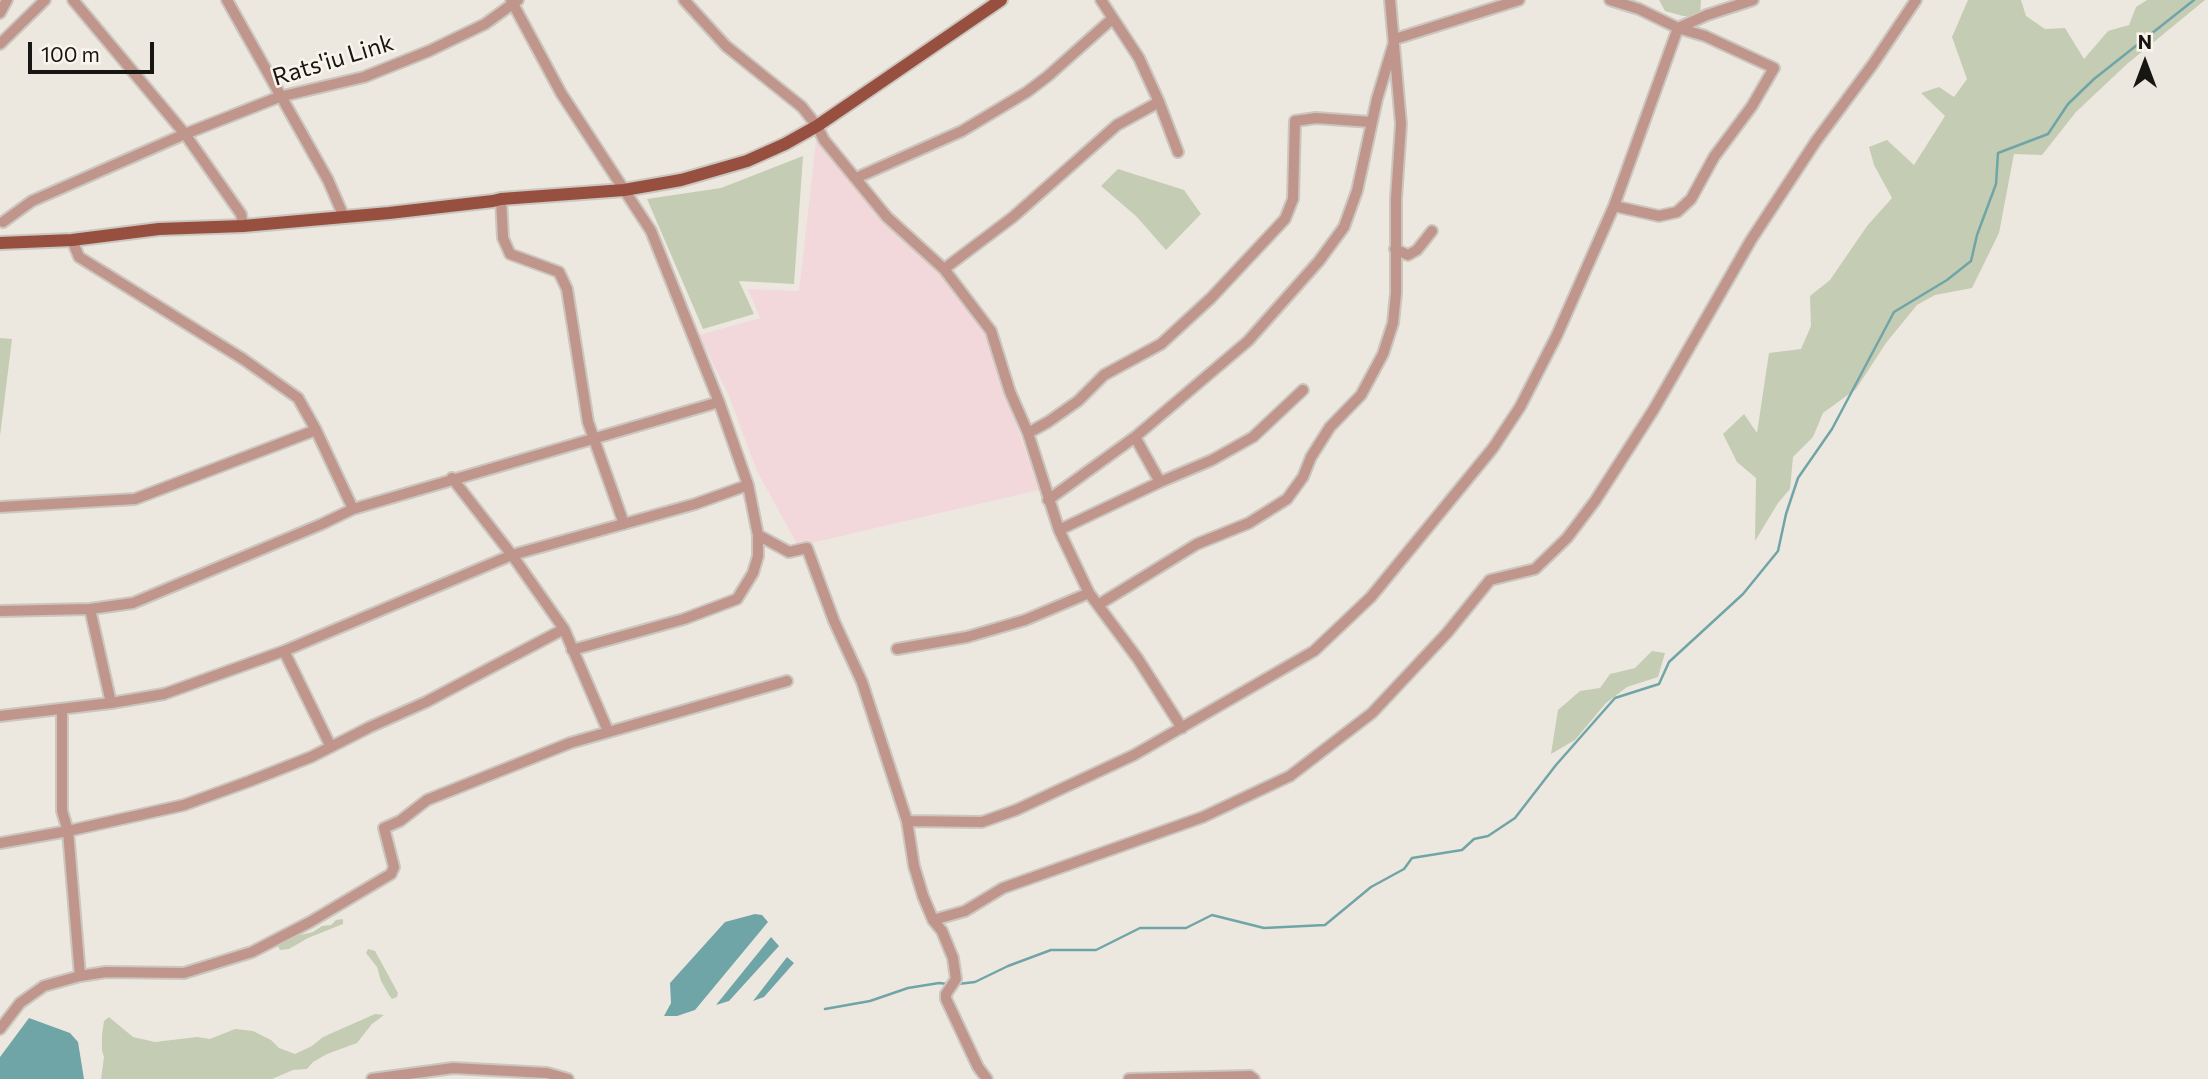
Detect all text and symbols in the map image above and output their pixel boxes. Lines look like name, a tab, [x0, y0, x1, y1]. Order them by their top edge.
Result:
scale bar	[32, 28, 158, 72]
street label: Rats'iu Link	[269, 28, 397, 92]
north arrow	[2110, 28, 2180, 98]
text: N	[2138, 30, 2152, 53]
text: 100 m	[41, 41, 100, 66]

